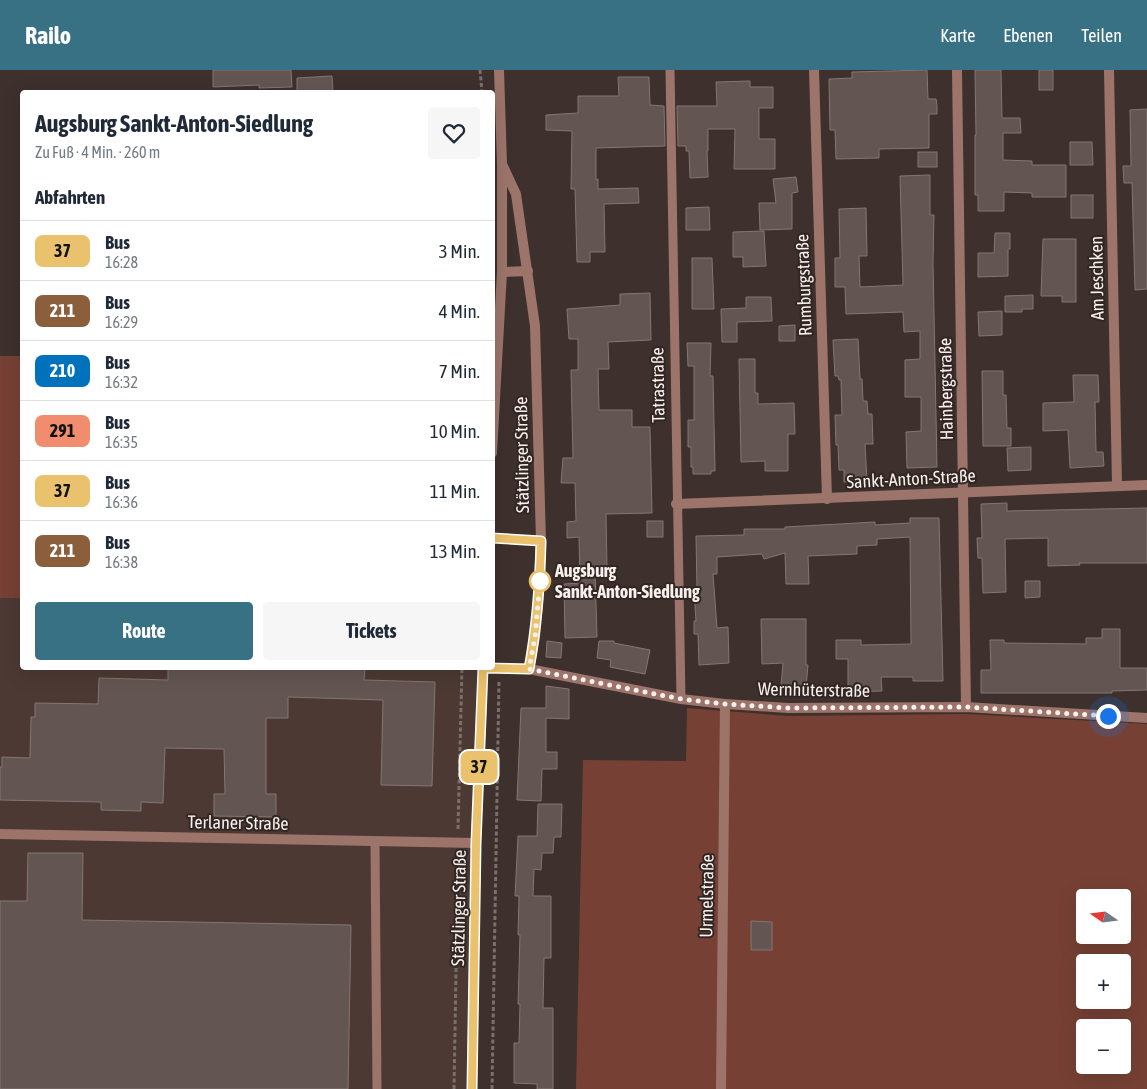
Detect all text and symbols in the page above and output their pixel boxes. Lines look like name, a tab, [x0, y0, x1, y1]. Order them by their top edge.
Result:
text: Railo	[25, 22, 71, 49]
text: Karte	[940, 25, 975, 46]
text: Ebenen	[1003, 25, 1053, 46]
text: Teilen	[1081, 25, 1122, 46]
button: heart	[428, 107, 480, 159]
text: Augsburg Sankt-Anton-Siedlung	[35, 110, 313, 137]
text: Zu Fuß · 4 Min. · 260 m	[35, 143, 160, 161]
text: Abfahrten	[35, 186, 105, 208]
text: Bus	[105, 231, 130, 253]
street label: Rumburgstraße	[791, 234, 816, 336]
street label: Am Jeschken	[1085, 236, 1108, 320]
text: 37	[54, 240, 71, 261]
text: 3 Min.	[439, 240, 480, 262]
text: 16:28	[105, 253, 138, 271]
text: Bus	[105, 291, 130, 313]
text: 211	[50, 300, 75, 321]
text: 4 Min.	[439, 300, 480, 322]
text: 16:29	[105, 313, 138, 331]
street label: Hainbergstraße	[934, 338, 957, 440]
street label: Tatrastraße	[646, 347, 669, 423]
text: Bus	[105, 351, 130, 373]
text: 210	[50, 360, 75, 381]
text: 7 Min.	[439, 360, 480, 382]
text: 16:32	[105, 373, 138, 391]
street label: Stätzlinger Straße	[510, 397, 533, 513]
text: Bus	[105, 411, 130, 433]
text: 291	[50, 420, 75, 441]
text: 10 Min.	[430, 420, 480, 442]
text: 16:35	[105, 433, 138, 451]
street label: Sankt-Anton-Straße	[846, 465, 976, 492]
text: Bus	[105, 471, 130, 493]
text: 37	[54, 480, 71, 501]
text: 11 Min.	[430, 480, 480, 502]
text: 16:36	[105, 493, 138, 511]
text: Bus	[105, 531, 130, 553]
text: 211	[50, 540, 75, 561]
text: 13 Min.	[430, 540, 480, 562]
text: 16:38	[105, 553, 138, 571]
place label: Augsburg Sankt-Anton-Siedlung	[554, 560, 700, 602]
marker: Augsburg Sankt-Anton-Siedlung	[529, 570, 551, 592]
button: Route	[35, 602, 253, 660]
button: Tickets	[263, 602, 480, 660]
street label: Wernhüterstraße	[758, 678, 870, 701]
your location	[1096, 704, 1121, 729]
line badge: 37	[456, 751, 502, 783]
text: 37	[471, 756, 487, 777]
street label: Terlaner Straße	[187, 811, 289, 834]
street label: Stätzlinger Straße	[447, 850, 470, 966]
street label: Urmelstraße	[695, 854, 718, 938]
north arrow	[1076, 889, 1131, 944]
map controls	[1076, 889, 1131, 1074]
button: +	[1076, 954, 1131, 1009]
button: −	[1076, 1019, 1131, 1074]

